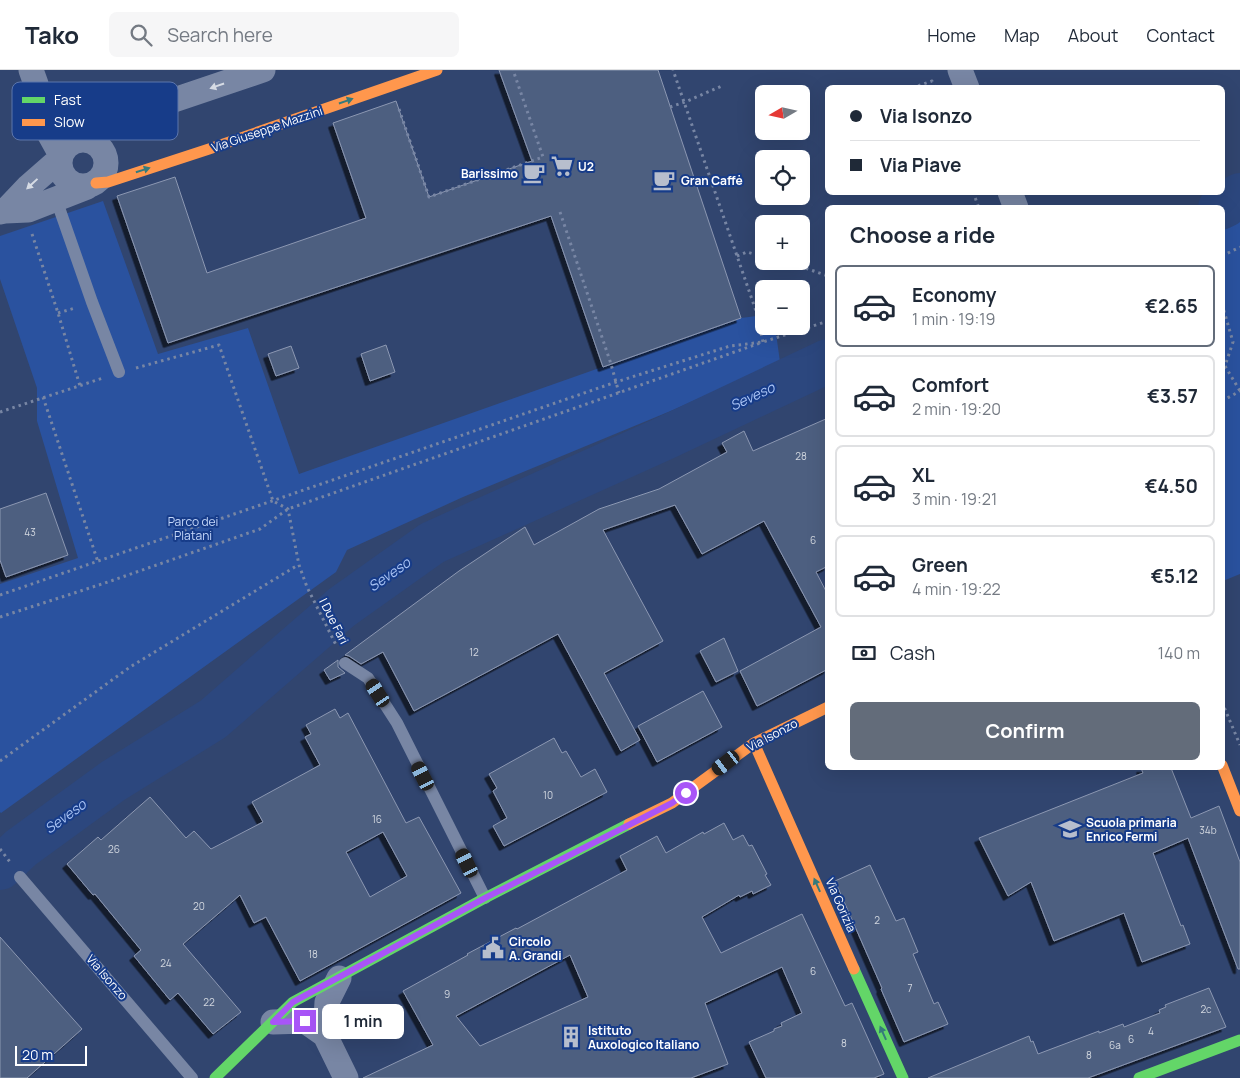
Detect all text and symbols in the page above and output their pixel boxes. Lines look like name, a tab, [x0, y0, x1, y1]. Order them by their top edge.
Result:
search box	[109, 12, 459, 57]
text: Tako	[25, 18, 79, 51]
icon: search	[127, 21, 155, 49]
text: Search here	[167, 22, 273, 48]
text: Home	[927, 23, 976, 47]
text: Map	[1004, 23, 1040, 47]
text: About	[1068, 23, 1118, 47]
text: Contact	[1146, 23, 1215, 47]
legend	[12, 82, 178, 140]
one-way arrow	[209, 82, 224, 90]
north arrow	[755, 85, 810, 140]
map controls	[755, 85, 810, 335]
text: Fast	[54, 90, 82, 109]
one-way arrow	[339, 96, 354, 104]
street label: Via Giuseppe Mazzini	[209, 102, 325, 156]
text: Via Isonzo	[880, 103, 972, 129]
text: Slow	[54, 112, 85, 131]
button: locate	[755, 150, 810, 205]
text: Via Piave	[880, 152, 961, 178]
supermarket icon: U2	[549, 153, 575, 179]
place label: U2	[578, 158, 594, 175]
cafe icon: Barissimo	[521, 160, 547, 186]
place label: Barissimo	[461, 165, 518, 182]
one-way arrow	[136, 166, 151, 174]
cafe icon: Gran Caffė	[651, 167, 677, 193]
place label: Gran Caffė	[681, 172, 743, 189]
one-way arrow	[27, 178, 39, 190]
button: +	[755, 215, 810, 270]
text: Choose a ride	[850, 220, 995, 250]
button: −	[755, 280, 810, 335]
text: Economy	[912, 282, 996, 308]
icon: car	[852, 284, 897, 329]
text: €2.65	[1145, 293, 1198, 319]
text: 1 min · 19:19	[912, 308, 995, 330]
text: Comfort	[912, 372, 989, 398]
icon: car	[852, 374, 897, 419]
water label: Seveso	[727, 377, 778, 415]
text: €3.57	[1147, 383, 1198, 409]
text: 2 min · 19:20	[912, 398, 1001, 420]
house number: 28	[795, 449, 807, 463]
text: XL	[912, 462, 935, 488]
icon: car	[852, 464, 897, 509]
text: €4.50	[1145, 473, 1198, 499]
text: 3 min · 19:21	[912, 488, 997, 510]
park label: Parco dei Platani	[168, 513, 218, 544]
house number: 43	[24, 525, 36, 539]
house number: 6	[810, 533, 816, 547]
water label: Seveso	[364, 552, 414, 595]
text: Green	[912, 552, 968, 578]
icon: car	[852, 554, 897, 599]
text: €5.12	[1151, 563, 1198, 589]
text: 4 min · 19:22	[912, 578, 1001, 600]
street label: I Due Fari	[315, 595, 353, 647]
icon: cash	[850, 639, 878, 667]
text: Cash	[890, 640, 935, 666]
text: 140 m	[1158, 642, 1200, 664]
house number: 12	[469, 645, 479, 659]
car	[363, 676, 392, 710]
button: Confirm	[850, 702, 1200, 760]
street label: Via Isonzo	[744, 715, 800, 755]
car	[709, 748, 742, 778]
car	[409, 759, 436, 793]
route start	[675, 782, 697, 804]
house number: 10	[543, 788, 553, 802]
water label: Seveso	[40, 794, 90, 838]
house number: 16	[372, 812, 382, 826]
place label: Scuola primaria Enrico Fermi	[1086, 814, 1177, 845]
school or university icon: Scuola primaria Enrico Fermi	[1057, 816, 1083, 842]
house number: 34b	[1199, 823, 1217, 837]
house number: 26	[108, 842, 120, 856]
car	[453, 846, 480, 880]
street label: Via Gorizia	[822, 875, 860, 935]
one-way arrow	[812, 878, 820, 892]
house number: 20	[193, 899, 205, 913]
house number: 2	[874, 913, 880, 927]
place label: Circolo A. Grandi	[509, 933, 562, 964]
public building icon: Circolo A. Grandi	[480, 935, 506, 961]
house number: 18	[308, 947, 318, 961]
street label: Via Isonzo	[82, 951, 132, 1003]
house number: 24	[160, 956, 172, 970]
house number: 6	[810, 964, 816, 978]
house number: 7	[907, 981, 913, 995]
house number: 9	[444, 987, 450, 1001]
house number: 22	[203, 995, 215, 1009]
house number: 2c	[1200, 1002, 1212, 1016]
callout: 1 min	[322, 1004, 405, 1038]
route end	[294, 1010, 316, 1032]
text: 1 min	[343, 1010, 383, 1032]
place label: Istituto Auxologico Italiano	[588, 1022, 699, 1053]
building icon: Istituto Auxologico Italiano	[558, 1024, 584, 1050]
house number: 4	[1148, 1024, 1154, 1038]
one-way arrow	[879, 1026, 887, 1040]
house number: 6	[1128, 1032, 1134, 1046]
house number: 8	[841, 1036, 847, 1050]
house number: 6a	[1109, 1038, 1121, 1052]
scale bar	[15, 1043, 88, 1066]
text: 20 m	[22, 1045, 53, 1064]
house number: 8	[1086, 1048, 1092, 1062]

